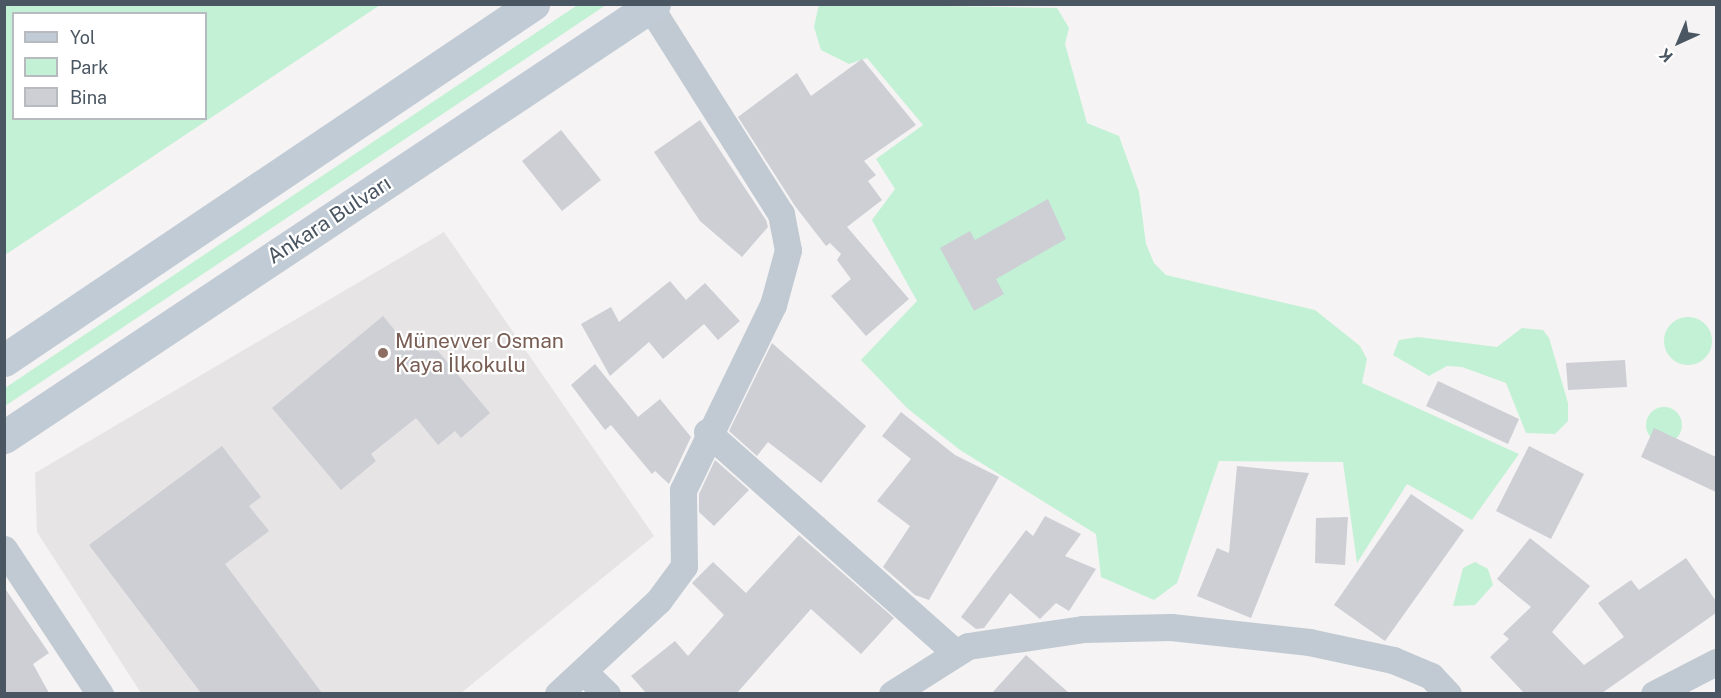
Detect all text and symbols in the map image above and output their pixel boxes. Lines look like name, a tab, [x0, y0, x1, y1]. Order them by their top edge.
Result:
legend	[12, 12, 207, 120]
north arrow	[1649, 12, 1709, 72]
text: Yol	[70, 27, 95, 48]
text: K	[1655, 44, 1677, 66]
text: Park	[70, 57, 108, 78]
text: Bina	[70, 87, 107, 108]
street label: Ankara Bulvarı	[262, 171, 396, 269]
place label: Münevver Osman Kaya İlkokulu	[395, 328, 564, 378]
marker: Münevver Osman Kaya İlkokulu	[376, 346, 390, 360]

